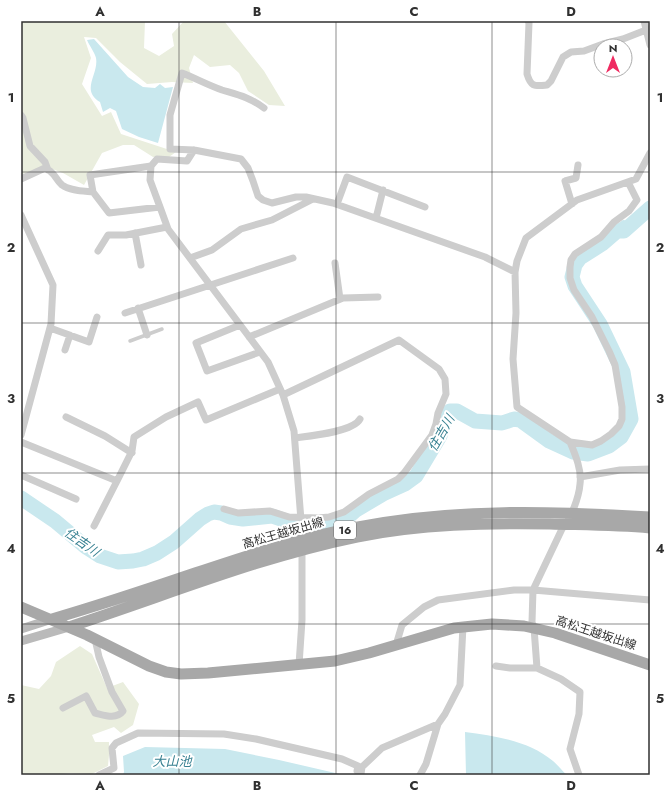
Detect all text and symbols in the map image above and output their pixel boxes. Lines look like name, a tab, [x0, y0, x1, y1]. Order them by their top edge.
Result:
text: A	[94, 2, 105, 21]
text: B	[253, 2, 262, 21]
text: C	[409, 2, 419, 21]
text: D	[566, 2, 576, 21]
north arrow	[593, 38, 633, 78]
text: N	[609, 40, 617, 56]
text: 1	[8, 88, 14, 107]
text: 1	[657, 88, 663, 107]
text: 2	[7, 238, 15, 257]
text: 2	[656, 238, 664, 257]
text: 3	[7, 389, 15, 408]
text: 3	[656, 389, 664, 408]
water label: 住吉川	[423, 410, 460, 455]
street label: 高松王越坂出線	[240, 513, 326, 553]
road number: 16	[334, 521, 356, 539]
water label: 住吉川	[61, 523, 105, 562]
text: 4	[6, 539, 16, 558]
text: 4	[655, 539, 665, 558]
street label: 高松王越坂出線	[553, 611, 639, 655]
text: 5	[7, 689, 15, 708]
text: 5	[656, 689, 664, 708]
water label: 大山池	[152, 752, 193, 771]
text: A	[94, 776, 105, 795]
text: B	[253, 776, 262, 795]
text: C	[409, 776, 419, 795]
text: D	[566, 776, 576, 795]

